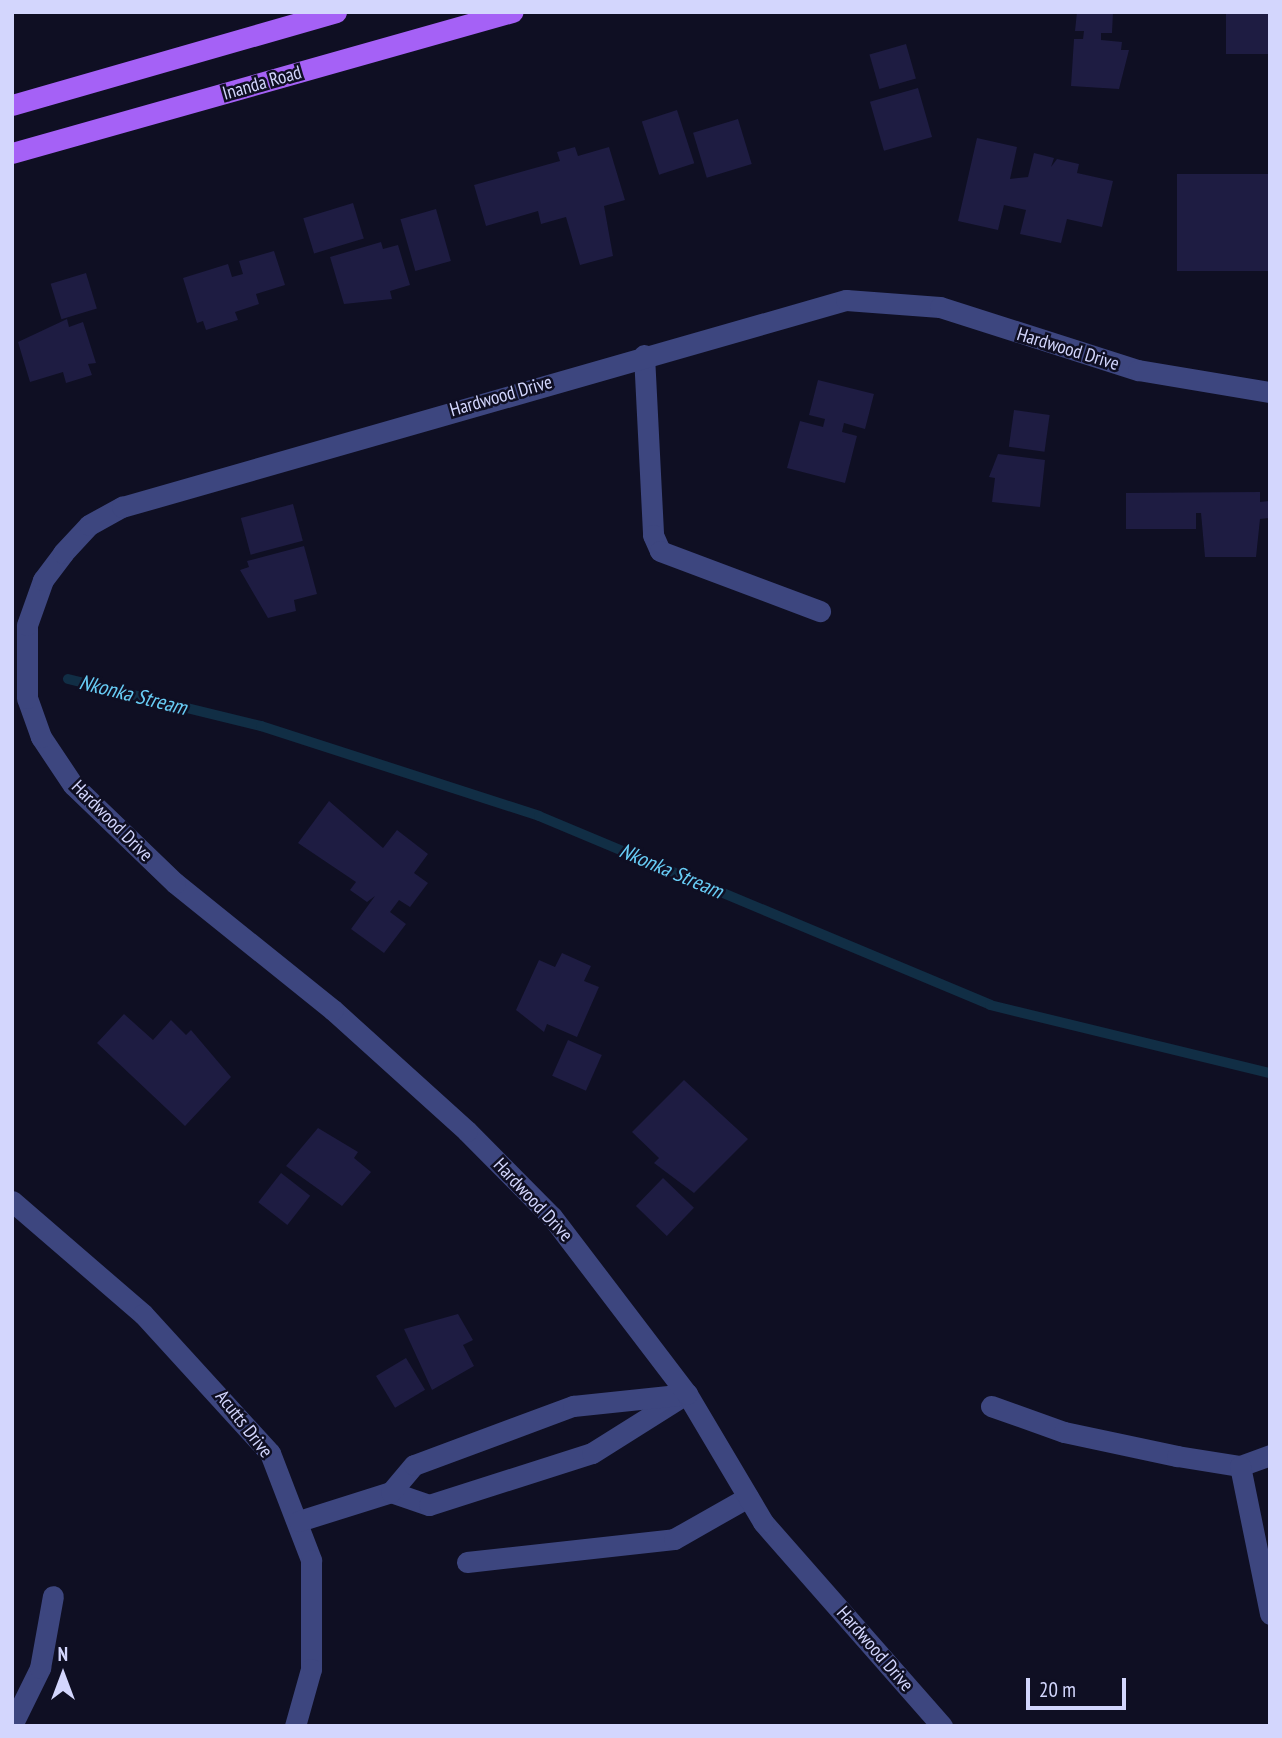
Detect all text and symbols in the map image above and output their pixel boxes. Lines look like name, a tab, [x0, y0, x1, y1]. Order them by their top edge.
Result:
street label: Inanda Road	[220, 61, 304, 105]
street label: Hardwood Drive	[1014, 323, 1122, 375]
street label: Hardwood Drive	[447, 371, 555, 421]
water label: Nkonka Stream	[77, 669, 189, 721]
street label: Hardwood Drive	[67, 776, 157, 866]
water label: Nkonka Stream	[616, 838, 726, 904]
street label: Hardwood Drive	[489, 1154, 577, 1246]
street label: Acutts Drive	[211, 1386, 277, 1462]
street label: Hardwood Drive	[832, 1602, 918, 1696]
north arrow	[28, 1640, 98, 1710]
text: N	[58, 1642, 68, 1666]
scale bar	[1030, 1664, 1130, 1708]
text: 20 m	[1039, 1676, 1076, 1703]

